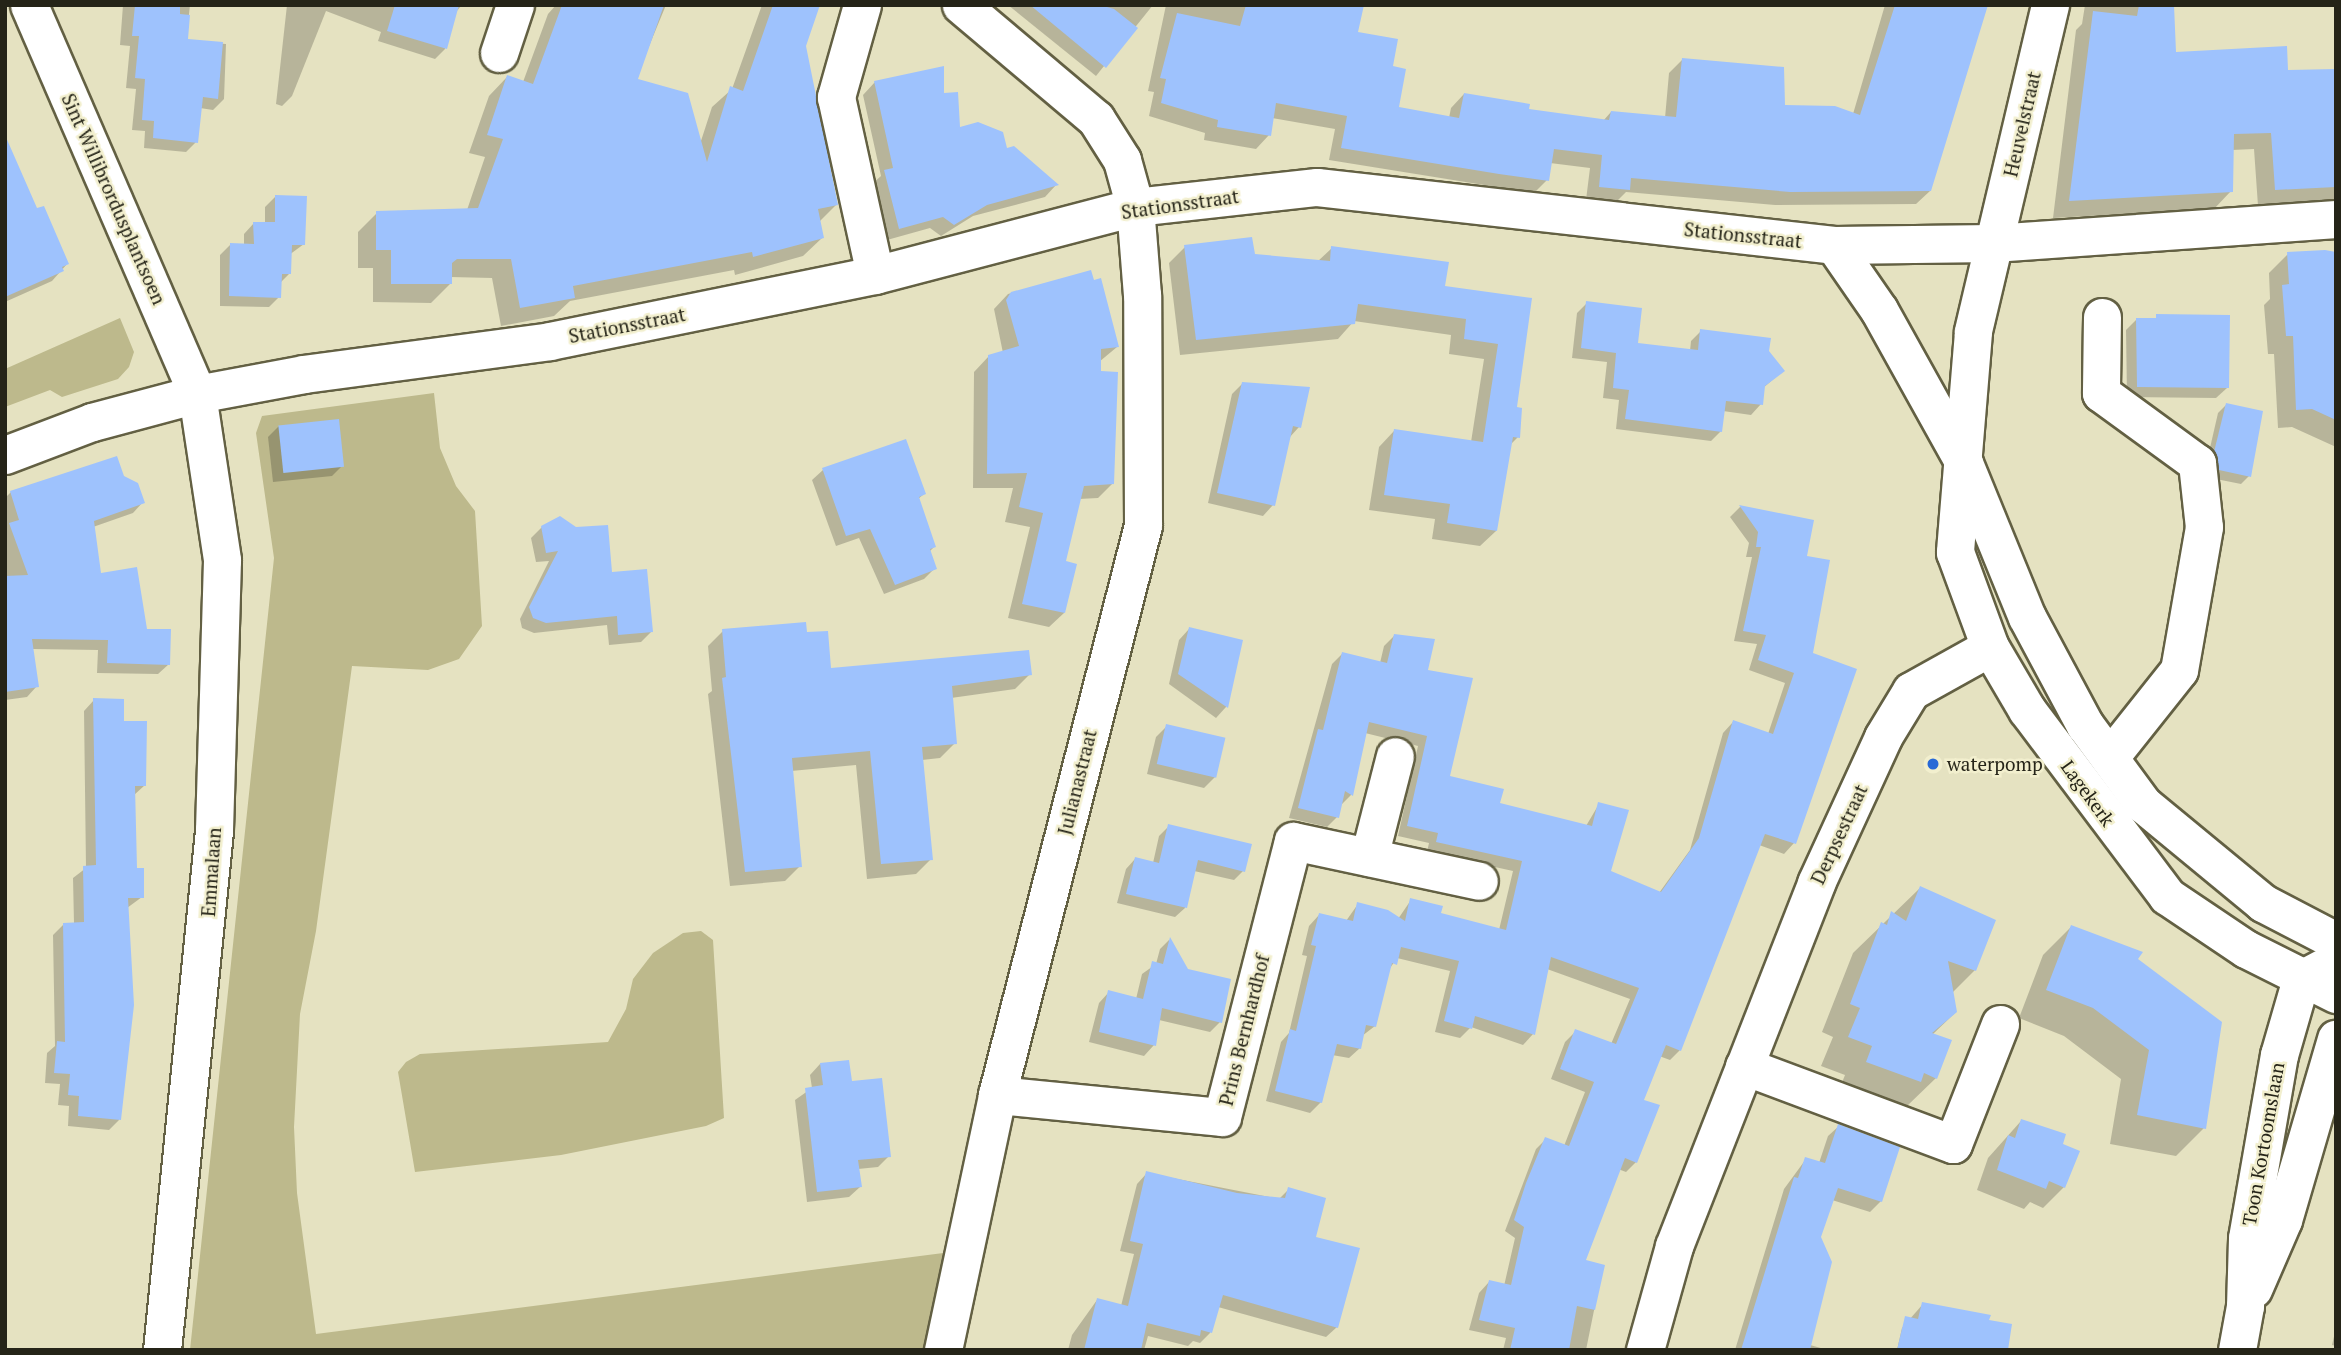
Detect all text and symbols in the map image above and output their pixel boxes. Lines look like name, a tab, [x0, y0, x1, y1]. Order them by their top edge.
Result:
street label: Heuvelstraat	[1999, 69, 2045, 179]
street label: Sint Willibrordusplantsoen	[57, 90, 171, 308]
street label: Stationsstraat	[1120, 184, 1240, 224]
street label: Stationsstraat	[1683, 217, 1803, 253]
street label: Stationsstraat	[567, 303, 687, 347]
street label: Julianastraat	[1053, 727, 1101, 837]
place label: waterpomp	[1947, 753, 2043, 775]
marker: waterpomp	[1925, 756, 1941, 772]
street label: Lagekerk	[2056, 756, 2120, 830]
street label: Derpsestraat	[1806, 780, 1872, 888]
street label: Emmalaan	[197, 826, 225, 918]
street label: Prins Bernhardhof	[1214, 952, 1274, 1108]
street label: Toon Kortoomslaan	[2237, 1061, 2289, 1227]

